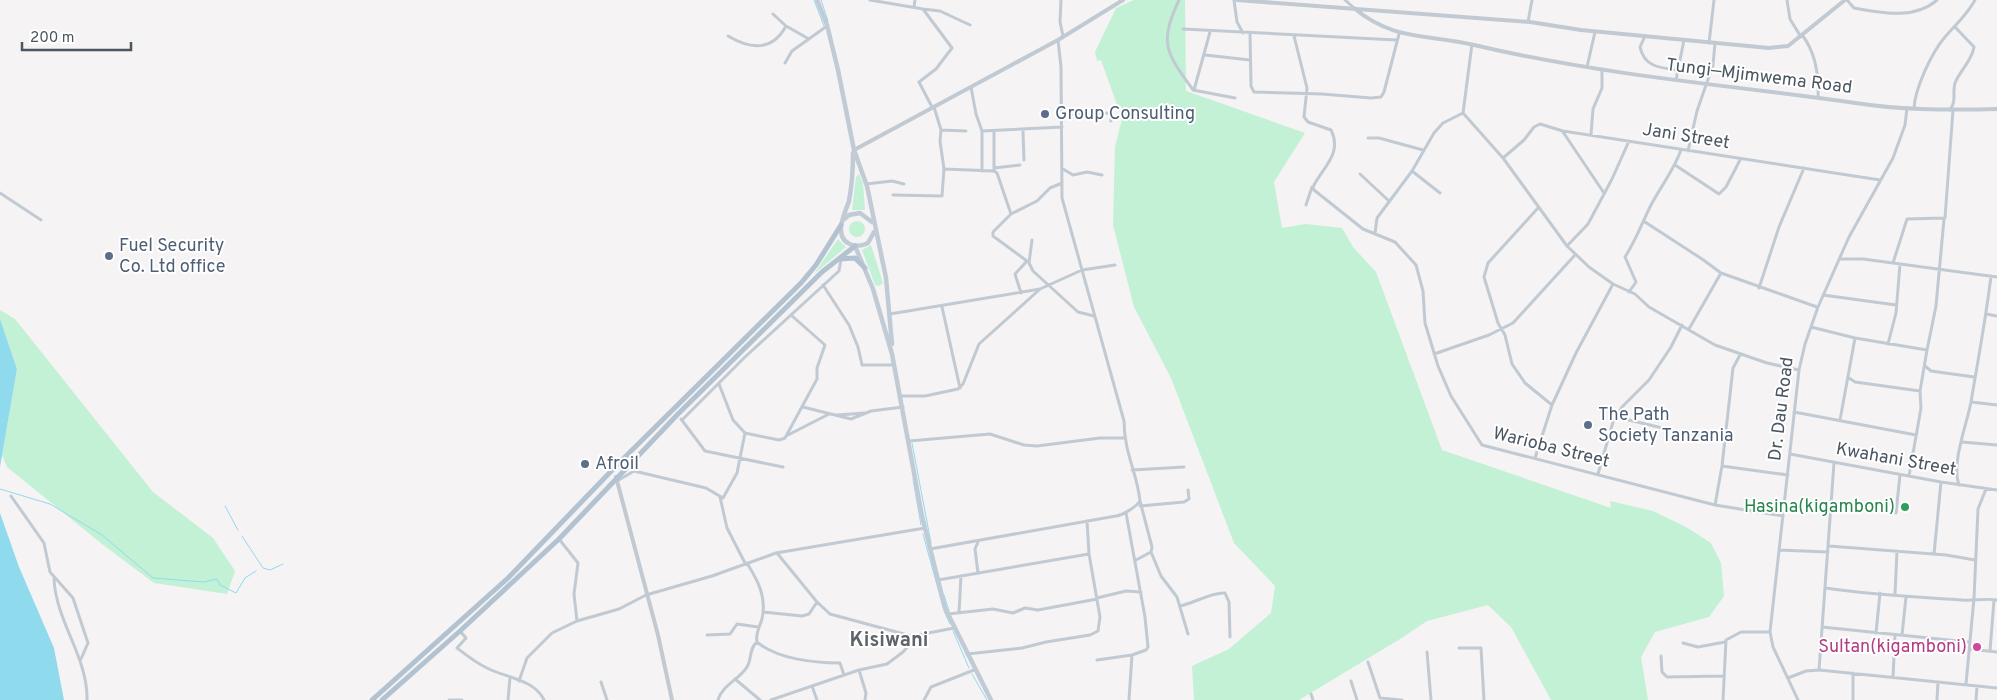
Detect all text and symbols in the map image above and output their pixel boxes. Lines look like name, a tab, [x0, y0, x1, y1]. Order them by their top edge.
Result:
scale bar	[22, 20, 131, 52]
text: 200 m	[30, 29, 75, 48]
street label: Tungi—Mjimwema Road	[1665, 54, 1853, 100]
place label: Group Consulting	[1055, 103, 1195, 126]
marker: Group Consulting	[1039, 108, 1051, 120]
street label: Jani Street	[1641, 119, 1731, 155]
place label: Fuel Security Co. Ltd office	[119, 235, 225, 279]
marker: Fuel Security Co. Ltd office	[103, 250, 115, 262]
street label: Dr. Dau Road	[1764, 356, 1800, 462]
place label: The Path Society Tanzania	[1598, 404, 1734, 448]
marker: The Path Society Tanzania	[1582, 419, 1594, 431]
street label: Warioba Street	[1490, 422, 1612, 474]
street label: Kwahani Street	[1834, 438, 1958, 482]
place label: Afroil	[595, 453, 639, 476]
marker: Afroil	[579, 458, 591, 470]
place label: Hasina(kigamboni)	[1744, 496, 1895, 519]
marker: Hasina(kigamboni)	[1899, 501, 1911, 513]
district label: Kisiwani	[850, 628, 928, 654]
place label: Sultan(kigamboni)	[1818, 636, 1967, 659]
marker: Sultan(kigamboni)	[1971, 641, 1983, 653]

